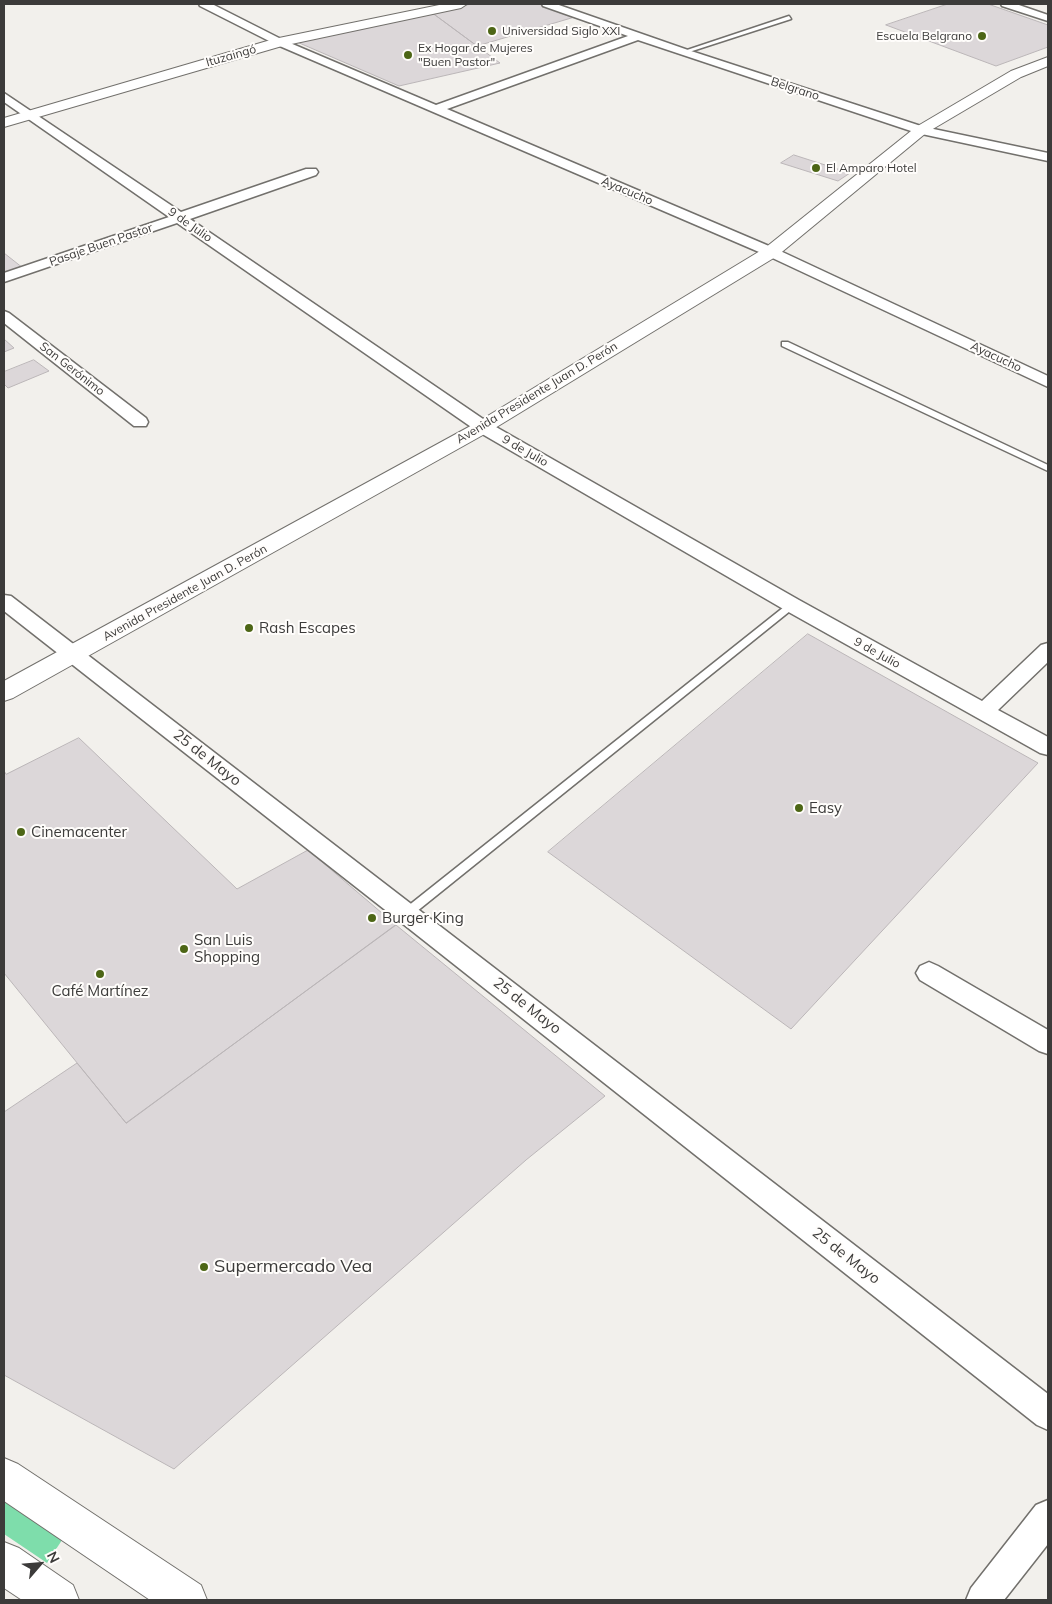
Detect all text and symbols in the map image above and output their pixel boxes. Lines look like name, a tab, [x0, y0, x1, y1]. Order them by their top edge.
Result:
place label: Universidad Siglo XXI	[502, 24, 620, 38]
marker: Universidad Siglo XXI	[486, 25, 498, 37]
place label: Escuela Belgrano	[876, 29, 972, 43]
marker: Escuela Belgrano	[976, 30, 988, 42]
place label: Ex Hogar de Mujeres "Buen Pastor"	[418, 41, 533, 69]
street label: Ituzaingó	[204, 42, 258, 70]
marker: Ex Hogar de Mujeres "Buen Pastor"	[402, 49, 414, 61]
street label: Belgrano	[769, 74, 821, 104]
place label: El Amparo Hotel	[826, 161, 917, 175]
marker: El Amparo Hotel	[810, 162, 822, 174]
street label: Ayacucho	[599, 174, 655, 208]
street label: 9 de Julio	[165, 205, 215, 245]
street label: Pasaje Buen Pastor	[48, 221, 154, 269]
street label: San Gerónimo	[37, 339, 107, 399]
street label: Avenida Presidente Juan D. Perón	[454, 339, 620, 447]
street label: Ayacucho	[968, 339, 1024, 375]
street label: 9 de Julio	[499, 432, 551, 470]
street label: Avenida Presidente Juan D. Perón	[100, 542, 270, 644]
place label: Rash Escapes	[259, 619, 356, 637]
marker: Rash Escapes	[243, 622, 255, 634]
street label: 9 de Julio	[851, 634, 903, 672]
street label: 25 de Mayo	[169, 726, 245, 790]
place label: Easy	[809, 799, 842, 817]
marker: Easy	[793, 802, 805, 814]
place label: Cinemacenter	[31, 823, 127, 841]
marker: Cinemacenter	[15, 826, 27, 838]
place label: Burger King	[382, 909, 464, 927]
marker: Burger King	[366, 912, 378, 924]
place label: San Luis Shopping	[194, 931, 260, 966]
marker: San Luis Shopping	[178, 943, 190, 955]
marker: Café Martínez	[94, 968, 106, 980]
street label: 25 de Mayo	[489, 974, 565, 1038]
place label: Café Martínez	[51, 982, 149, 1000]
street label: 25 de Mayo	[808, 1224, 884, 1288]
place label: Supermercado Vea	[214, 1256, 372, 1278]
marker: Supermercado Vea	[198, 1261, 210, 1273]
north arrow	[15, 1539, 65, 1589]
text: N	[43, 1548, 64, 1566]

